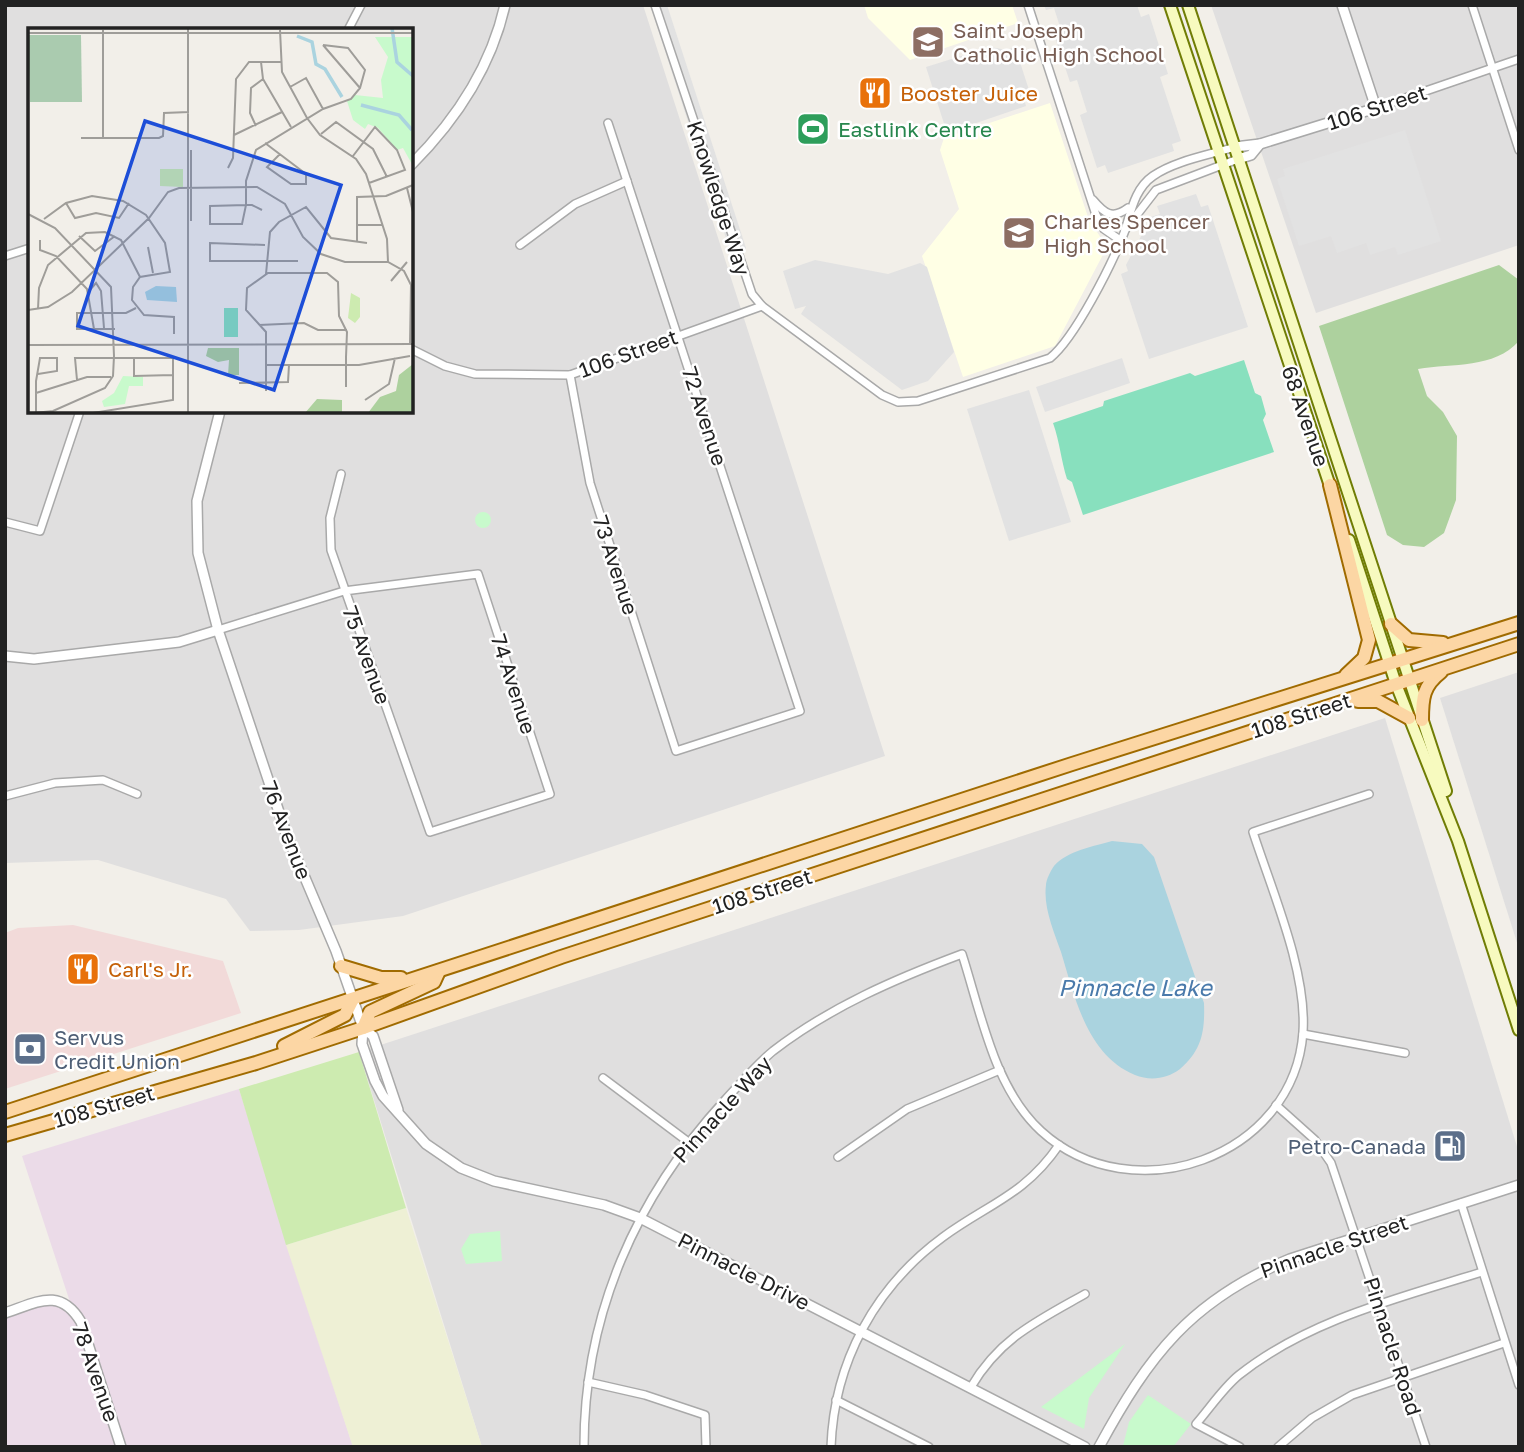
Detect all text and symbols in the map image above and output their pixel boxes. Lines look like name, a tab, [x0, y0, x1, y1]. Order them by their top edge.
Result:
place label: Saint Joseph Catholic High School	[953, 17, 1164, 67]
school or university icon: Saint Joseph Catholic High School	[909, 23, 947, 61]
inset map	[28, 28, 413, 413]
restaurant icon: Booster Juice	[856, 74, 894, 112]
street label: 106 Street	[1324, 79, 1430, 135]
place label: Booster Juice	[900, 80, 1038, 106]
sports icon: Eastlink Centre	[794, 110, 832, 148]
place label: Eastlink Centre	[838, 116, 992, 142]
street label: Knowledge Way	[682, 117, 756, 279]
place label: Charles Spencer High School	[1044, 208, 1210, 258]
school or university icon: Charles Spencer High School	[1000, 214, 1038, 252]
street label: 106 Street	[575, 323, 681, 383]
street label: 68 Avenue	[1277, 362, 1335, 470]
street label: 72 Avenue	[677, 363, 733, 469]
street label: 73 Avenue	[588, 512, 644, 618]
street label: 75 Avenue	[337, 602, 397, 708]
street label: 74 Avenue	[486, 631, 542, 737]
street label: 108 Street	[1248, 687, 1354, 743]
street label: 76 Avenue	[256, 777, 318, 883]
street label: 108 Street	[709, 863, 815, 919]
restaurant icon: Carl's Jr.	[64, 950, 102, 988]
place label: Carl's Jr.	[108, 956, 193, 982]
water label: Pinnacle Lake	[1058, 973, 1213, 1001]
place label: Servus Credit Union	[54, 1024, 180, 1074]
bank icon: Servus Credit Union	[11, 1030, 49, 1068]
street label: Pinnacle Way	[667, 1050, 777, 1168]
street label: 108 Street	[51, 1079, 157, 1133]
fuel station icon: Petro-Canada	[1431, 1127, 1469, 1165]
place label: Petro-Canada	[1288, 1133, 1426, 1159]
street label: Pinnacle Street	[1257, 1209, 1411, 1283]
street label: Pinnacle Drive	[674, 1227, 814, 1315]
street label: Pinnacle Road	[1358, 1274, 1428, 1418]
street label: 78 Avenue	[67, 1319, 125, 1425]

